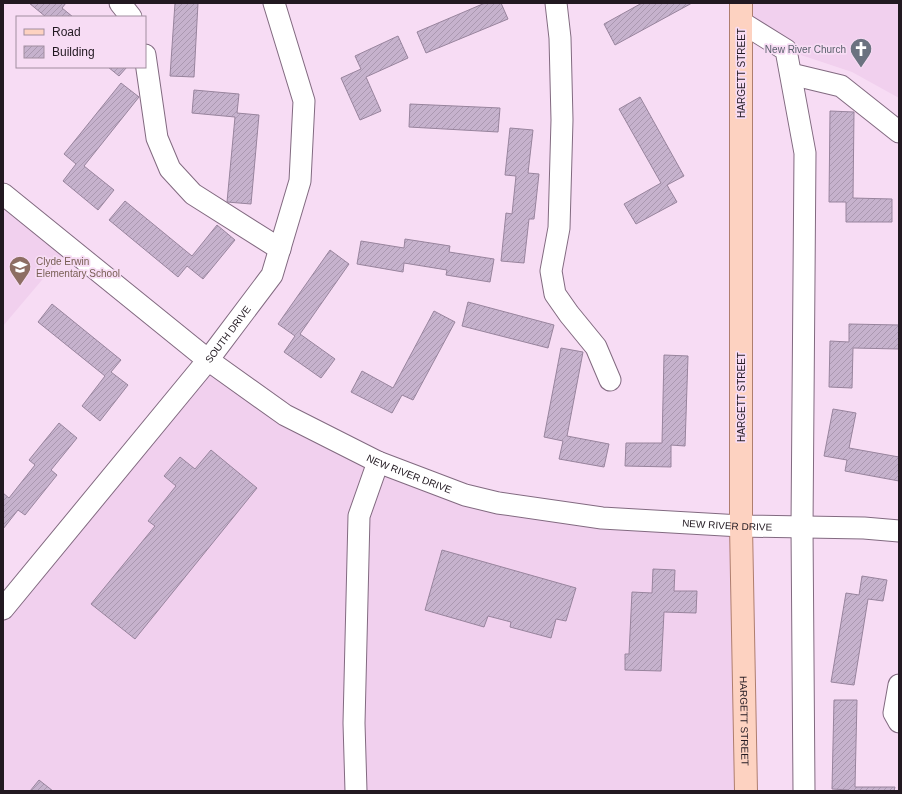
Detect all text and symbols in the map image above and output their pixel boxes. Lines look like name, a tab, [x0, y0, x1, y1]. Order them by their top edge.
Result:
legend	[16, 16, 146, 68]
text: Road	[52, 25, 81, 39]
street label: HARGETT STREET	[736, 28, 747, 118]
church icon: New River Church	[848, 36, 874, 69]
place label: New River Church	[765, 44, 846, 55]
text: Building	[52, 45, 95, 59]
school or university icon: Clyde Erwin Elementary School	[7, 254, 33, 287]
place label: Clyde Erwin Elementary School	[36, 256, 120, 279]
street label: SOUTH DRIVE	[203, 303, 253, 365]
street label: HARGETT STREET	[736, 352, 747, 442]
street label: NEW RIVER DRIVE	[365, 452, 453, 496]
street label: NEW RIVER DRIVE	[682, 518, 773, 533]
street label: HARGETT STREET	[738, 676, 751, 766]

